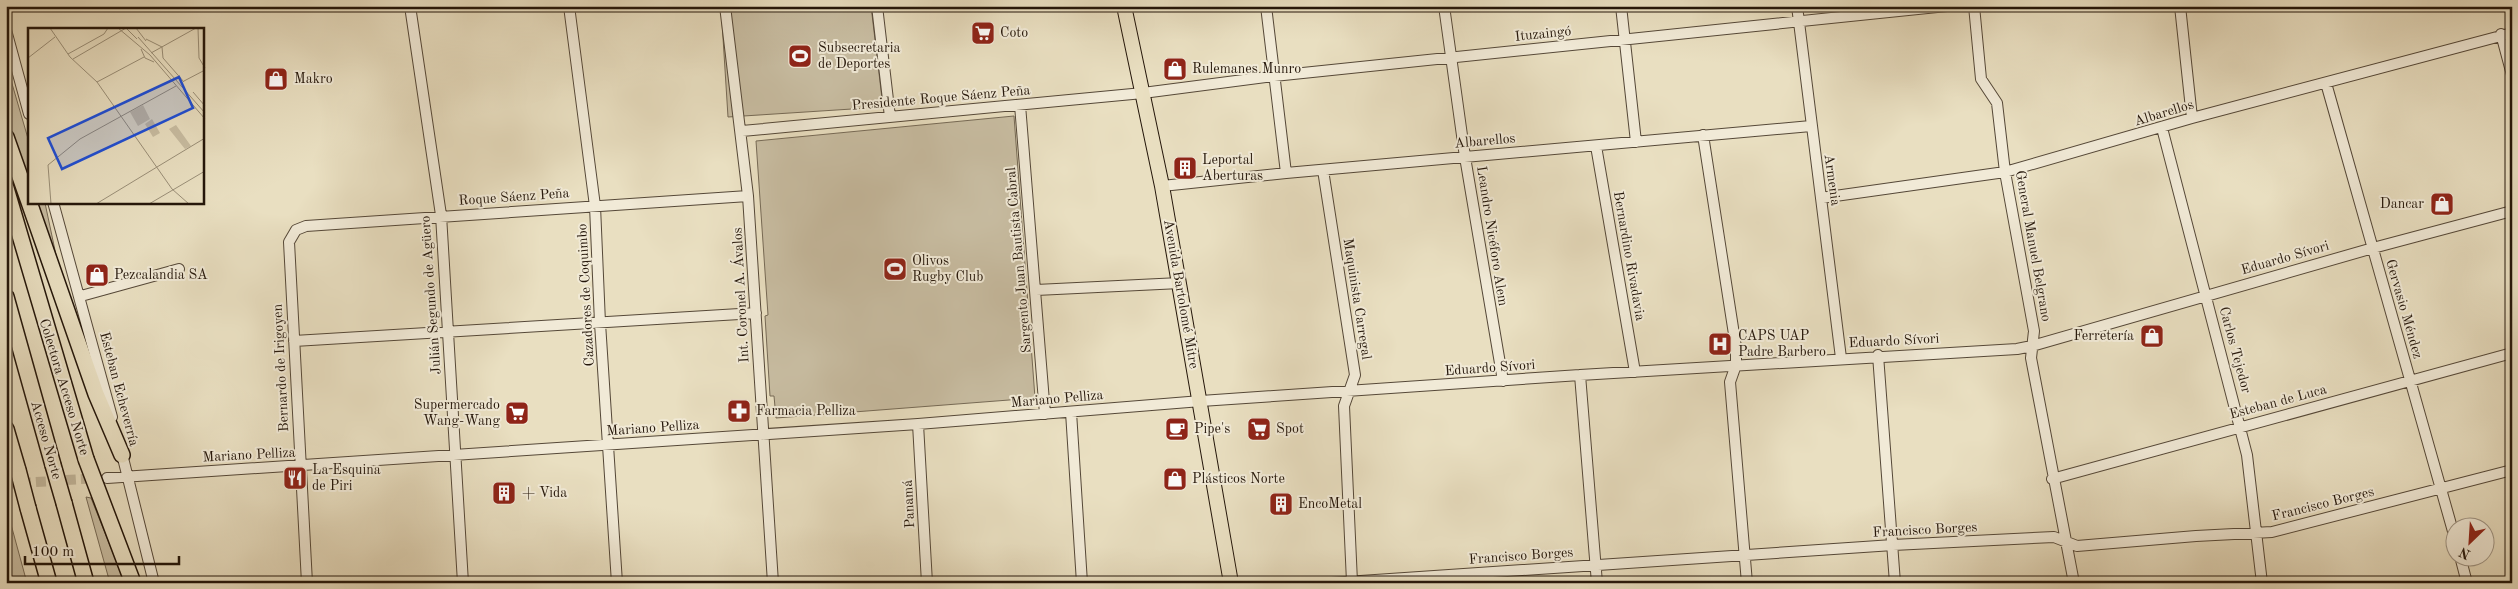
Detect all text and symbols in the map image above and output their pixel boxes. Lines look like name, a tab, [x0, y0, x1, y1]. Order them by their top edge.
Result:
supermarket icon: Coto	[970, 20, 996, 46]
street label: Ituzaingó	[1514, 24, 1572, 44]
place label: Coto	[1000, 26, 1028, 40]
inset map	[28, 28, 204, 204]
place label: Subsecretaria de Deportes	[818, 41, 900, 71]
sports icon: Subsecretaria de Deportes	[787, 43, 813, 69]
shop icon: Rulemanes Munro	[1162, 56, 1188, 82]
place label: Rulemanes Munro	[1192, 62, 1301, 76]
shop icon: Makro	[263, 66, 289, 92]
place label: Makro	[294, 72, 333, 86]
street label: Presidente Roque Sáenz Peña	[851, 83, 1031, 113]
street label: Albarellos	[2133, 97, 2195, 129]
street label: Albarellos	[1454, 131, 1516, 151]
place label: Leportal Aberturas	[1202, 153, 1263, 183]
street label: Armenia	[1821, 153, 1843, 207]
building icon: Leportal Aberturas	[1172, 155, 1198, 181]
street label: Leandro Nicéforo Alem	[1474, 165, 1510, 307]
street label: Sargento Juan Bautista Cabral	[1004, 166, 1034, 354]
street label: General Manuel Belgrano	[2013, 169, 2053, 323]
street label: Roque Sáenz Peña	[458, 186, 570, 208]
street label: Bernardino Rivadavia	[1611, 190, 1647, 322]
shop icon: Dancar	[2429, 191, 2455, 217]
place label: Dancar	[2380, 197, 2424, 211]
street label: Julián Segundo de Agüero	[418, 215, 444, 375]
street label: Avenida Bartolomé Mitre	[1161, 218, 1201, 370]
street label: Cazadores de Coquimbo	[575, 223, 597, 367]
street label: Int. Coronel A. Ávalos	[727, 227, 752, 363]
street label: Maquinista Carregal	[1340, 237, 1374, 361]
street label: Eduardo Sívori	[2239, 239, 2331, 277]
place label: Olivos Rugby Club	[912, 254, 983, 284]
sports icon: Olivos Rugby Club	[882, 256, 908, 282]
street label: Gervasio Méndez	[2383, 258, 2425, 360]
shop icon: Pezcalandia SA	[84, 262, 110, 288]
place label: Pezcalandia SA	[114, 268, 208, 282]
street label: Bernardo de Irigoyen	[271, 303, 291, 432]
street label: Carlos Tejedor	[2217, 305, 2253, 395]
street label: Colectora Acceso Norte	[35, 317, 93, 457]
shop icon: Ferretería	[2139, 323, 2165, 349]
place label: CAPS UAP Padre Barbero	[1738, 329, 1826, 359]
place label: Ferretería	[2073, 329, 2134, 343]
street label: Esteban Echeverría	[97, 330, 141, 448]
hospital icon: CAPS UAP Padre Barbero	[1707, 331, 1733, 357]
street label: Eduardo Sívori	[1848, 332, 1940, 350]
street label: Eduardo Sívori	[1444, 358, 1536, 378]
street label: Esteban de Luca	[2228, 382, 2328, 422]
street label: Mariano Pelliza	[1010, 388, 1104, 410]
place label: Supermercado Wang-Wang	[414, 398, 500, 428]
pharmacy icon: Farmacia Pelliza	[726, 398, 752, 424]
street label: Acceso Norte	[27, 399, 65, 481]
supermarket icon: Supermercado Wang-Wang	[504, 400, 530, 426]
place label: Farmacia Pelliza	[756, 404, 856, 418]
cafe icon: Pipe's	[1164, 416, 1190, 442]
supermarket icon: Spot	[1246, 416, 1272, 442]
street label: Mariano Pelliza	[606, 418, 700, 438]
place label: Pipe's	[1194, 422, 1230, 436]
place label: Spot	[1276, 422, 1304, 436]
street label: Mariano Pelliza	[202, 446, 296, 464]
place label: La Esquina de Piri	[312, 463, 381, 493]
restaurant icon: La Esquina de Piri	[282, 465, 308, 491]
shop icon: Plásticos Norte	[1162, 466, 1188, 492]
place label: Plásticos Norte	[1192, 472, 1285, 486]
street label: Panamá	[901, 479, 917, 528]
building icon: + Vida	[491, 480, 517, 506]
street label: Francisco Borges	[2270, 485, 2376, 523]
place label: + Vida	[522, 486, 567, 500]
building icon: EncoMetal	[1268, 491, 1294, 517]
place label: EncoMetal	[1298, 497, 1362, 511]
north arrow	[2446, 516, 2496, 566]
street label: Francisco Borges	[1872, 520, 1978, 540]
scale bar	[25, 534, 179, 566]
text: N	[2457, 544, 2473, 561]
text: 100 m	[32, 545, 74, 560]
street label: Francisco Borges	[1468, 545, 1574, 567]

